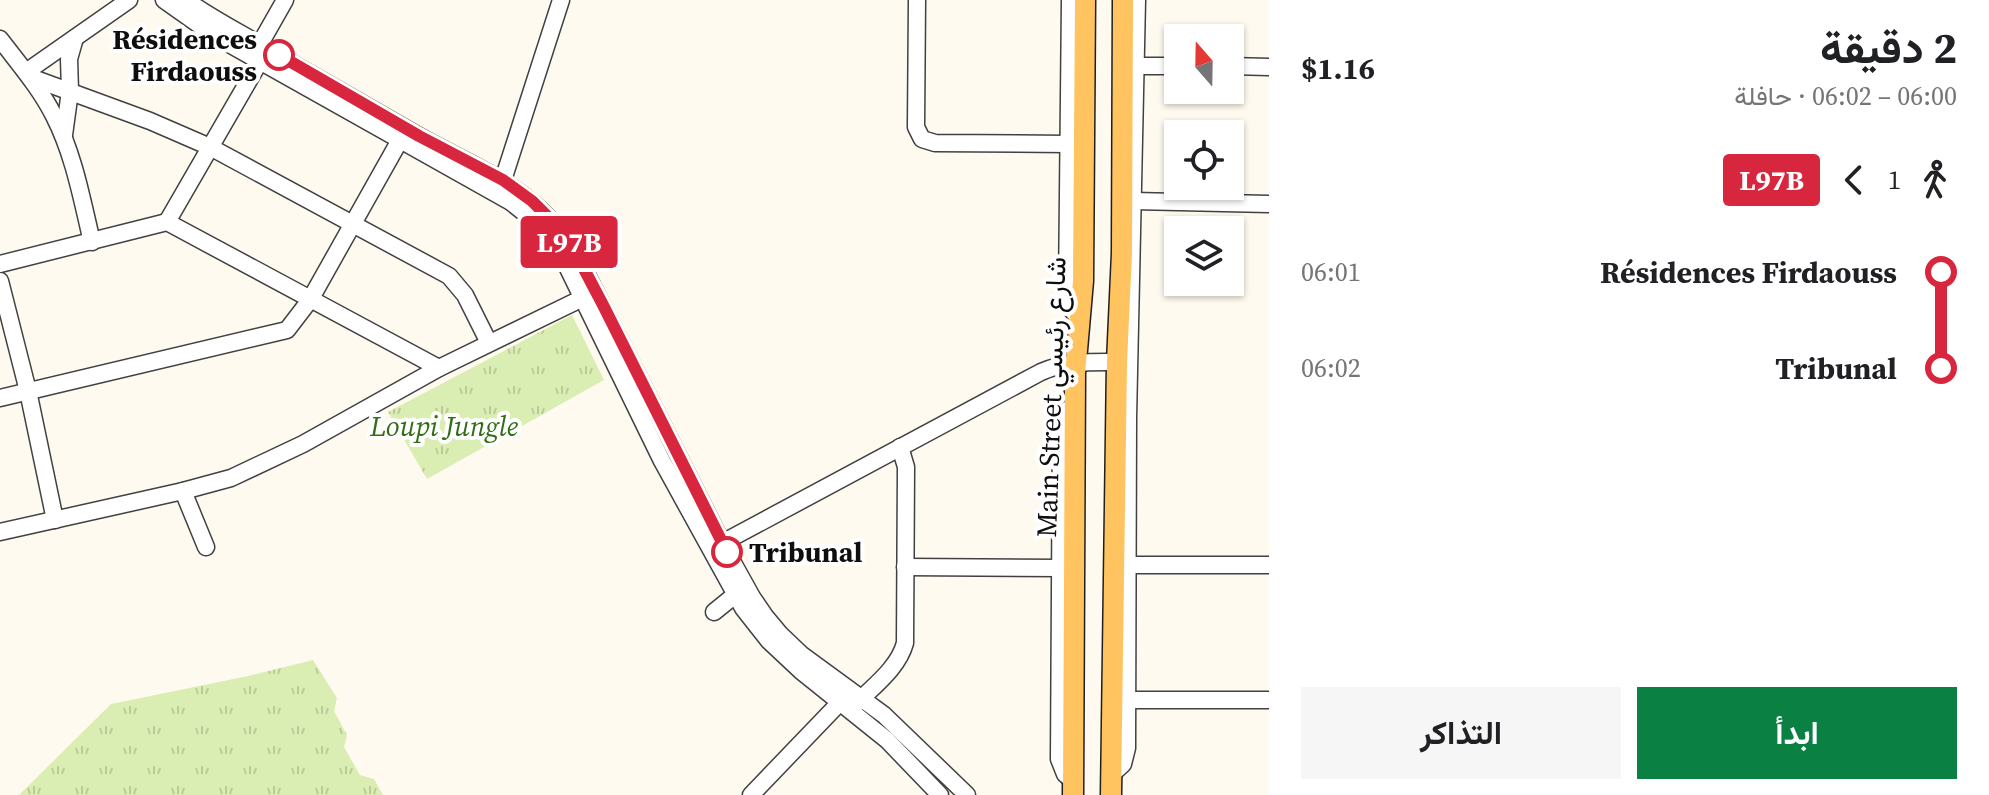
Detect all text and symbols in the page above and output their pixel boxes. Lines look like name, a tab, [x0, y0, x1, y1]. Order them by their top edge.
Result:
text: 2 دقيقة	[1820, 17, 1957, 78]
place label: Résidences Firdaouss	[112, 20, 257, 90]
north arrow	[1164, 24, 1244, 104]
map controls	[1164, 24, 1244, 296]
marker: Résidences Firdaouss	[264, 40, 294, 70]
text: $1.16	[1301, 48, 1375, 89]
text: 06:00 – 06:02 · حافلة	[1734, 78, 1957, 114]
button: locate	[1164, 120, 1244, 200]
icon: back	[1832, 158, 1876, 202]
icon: walk	[1913, 158, 1957, 202]
text: L97B	[1739, 161, 1804, 199]
text: 1	[1888, 162, 1901, 198]
line badge: L97B	[513, 216, 625, 268]
button: layers	[1164, 216, 1244, 296]
text: L97B	[537, 223, 601, 261]
text: Résidences Firdaouss	[1600, 252, 1897, 293]
text: 06:01	[1301, 254, 1361, 290]
street label: Main Street شارع رئيسي	[1027, 256, 1079, 538]
text: Tribunal	[1775, 348, 1897, 389]
text: 06:02	[1301, 350, 1361, 386]
park label: Loupi Jungle	[369, 407, 519, 445]
place label: Tribunal	[749, 533, 863, 571]
marker: Tribunal	[712, 537, 742, 567]
button: التذاكر	[1301, 687, 1621, 779]
button: ابدأ	[1637, 687, 1957, 779]

